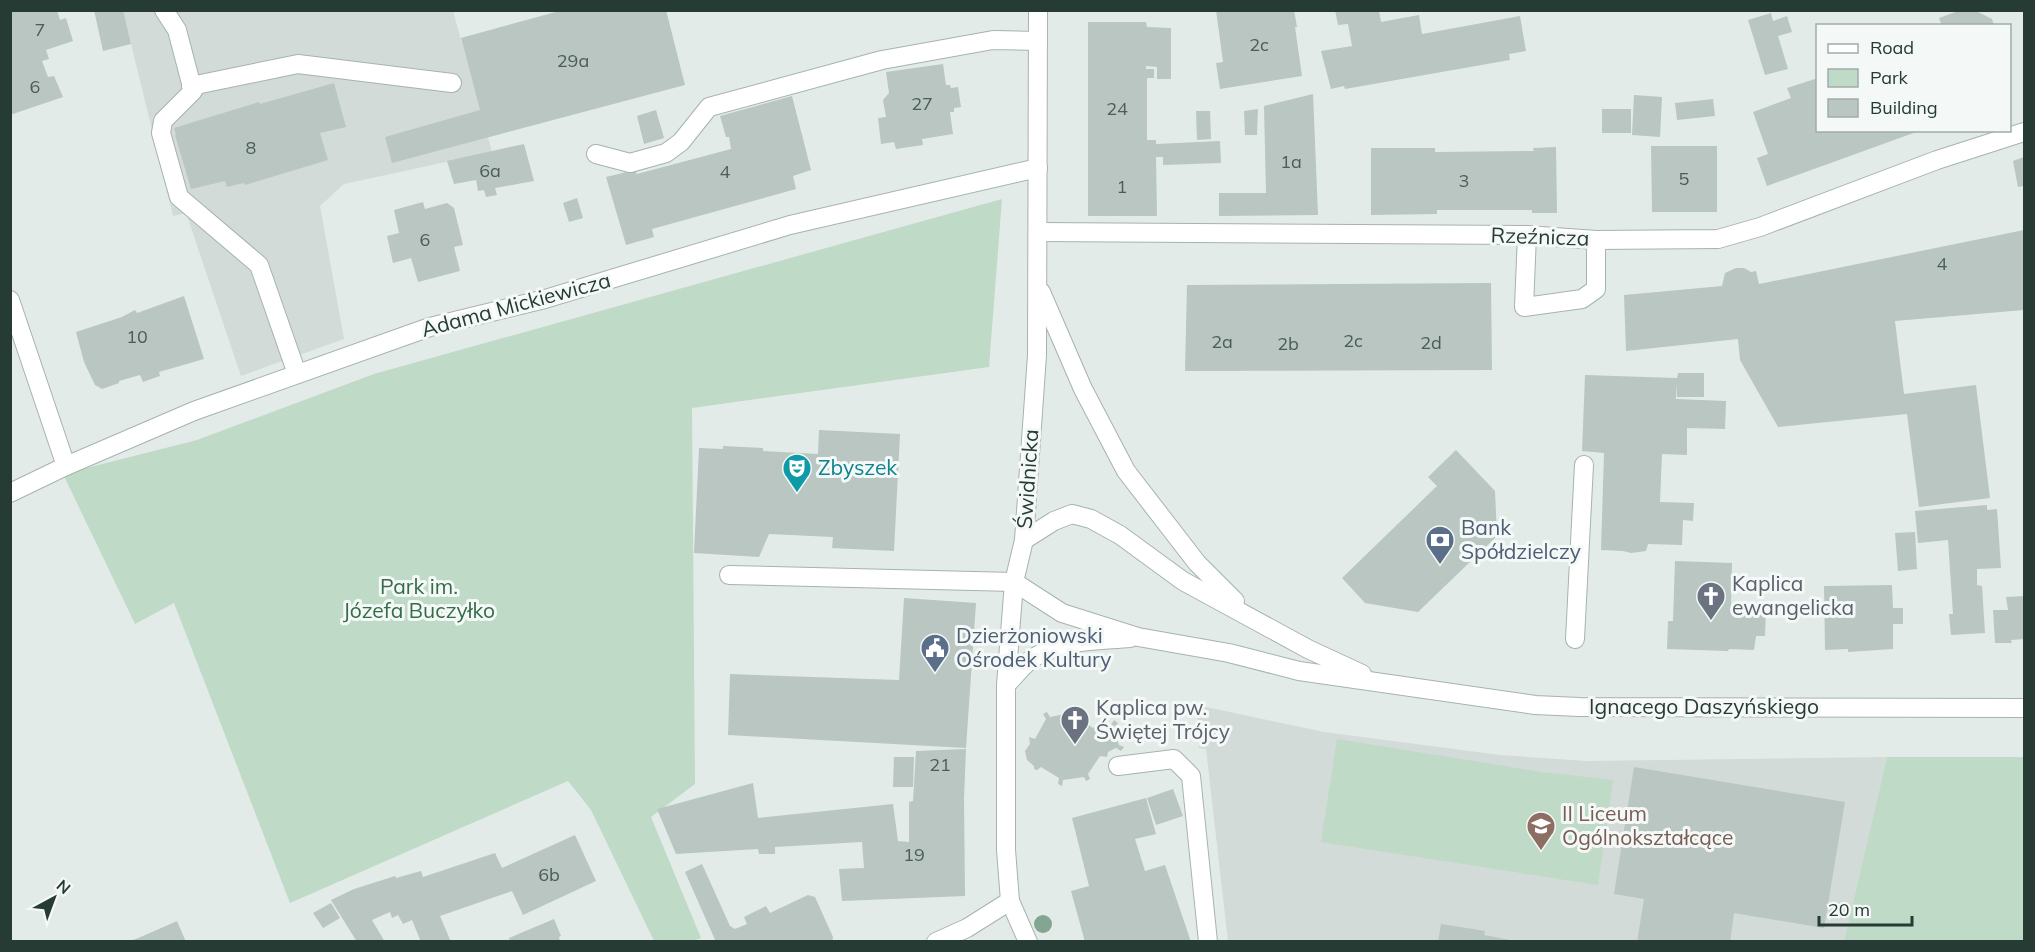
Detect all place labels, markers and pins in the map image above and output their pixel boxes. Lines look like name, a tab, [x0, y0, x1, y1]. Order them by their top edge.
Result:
theatre icon: Zbyszek	[781, 452, 813, 494]
place label: Zbyszek	[818, 454, 897, 480]
place label: Bank Spółdzielczy	[1461, 514, 1581, 564]
bank icon: Bank Spółdzielczy	[1424, 524, 1456, 566]
place label: Kaplica ewangelicka	[1732, 570, 1854, 620]
church icon: Kaplica ewangelicka	[1695, 580, 1727, 622]
place label: Dzierżoniowski Ośrodek Kultury	[956, 622, 1112, 672]
public building icon: Dzierżoniowski Ośrodek Kultury	[919, 632, 951, 674]
place label: Kaplica pw. Świętej Trójcy	[1096, 694, 1230, 744]
church icon: Kaplica pw. Świętej Trójcy	[1059, 704, 1091, 746]
place label: II Liceum Ogólnokształcące	[1562, 800, 1733, 850]
school or university icon: II Liceum Ogólnokształcące	[1525, 810, 1557, 852]

